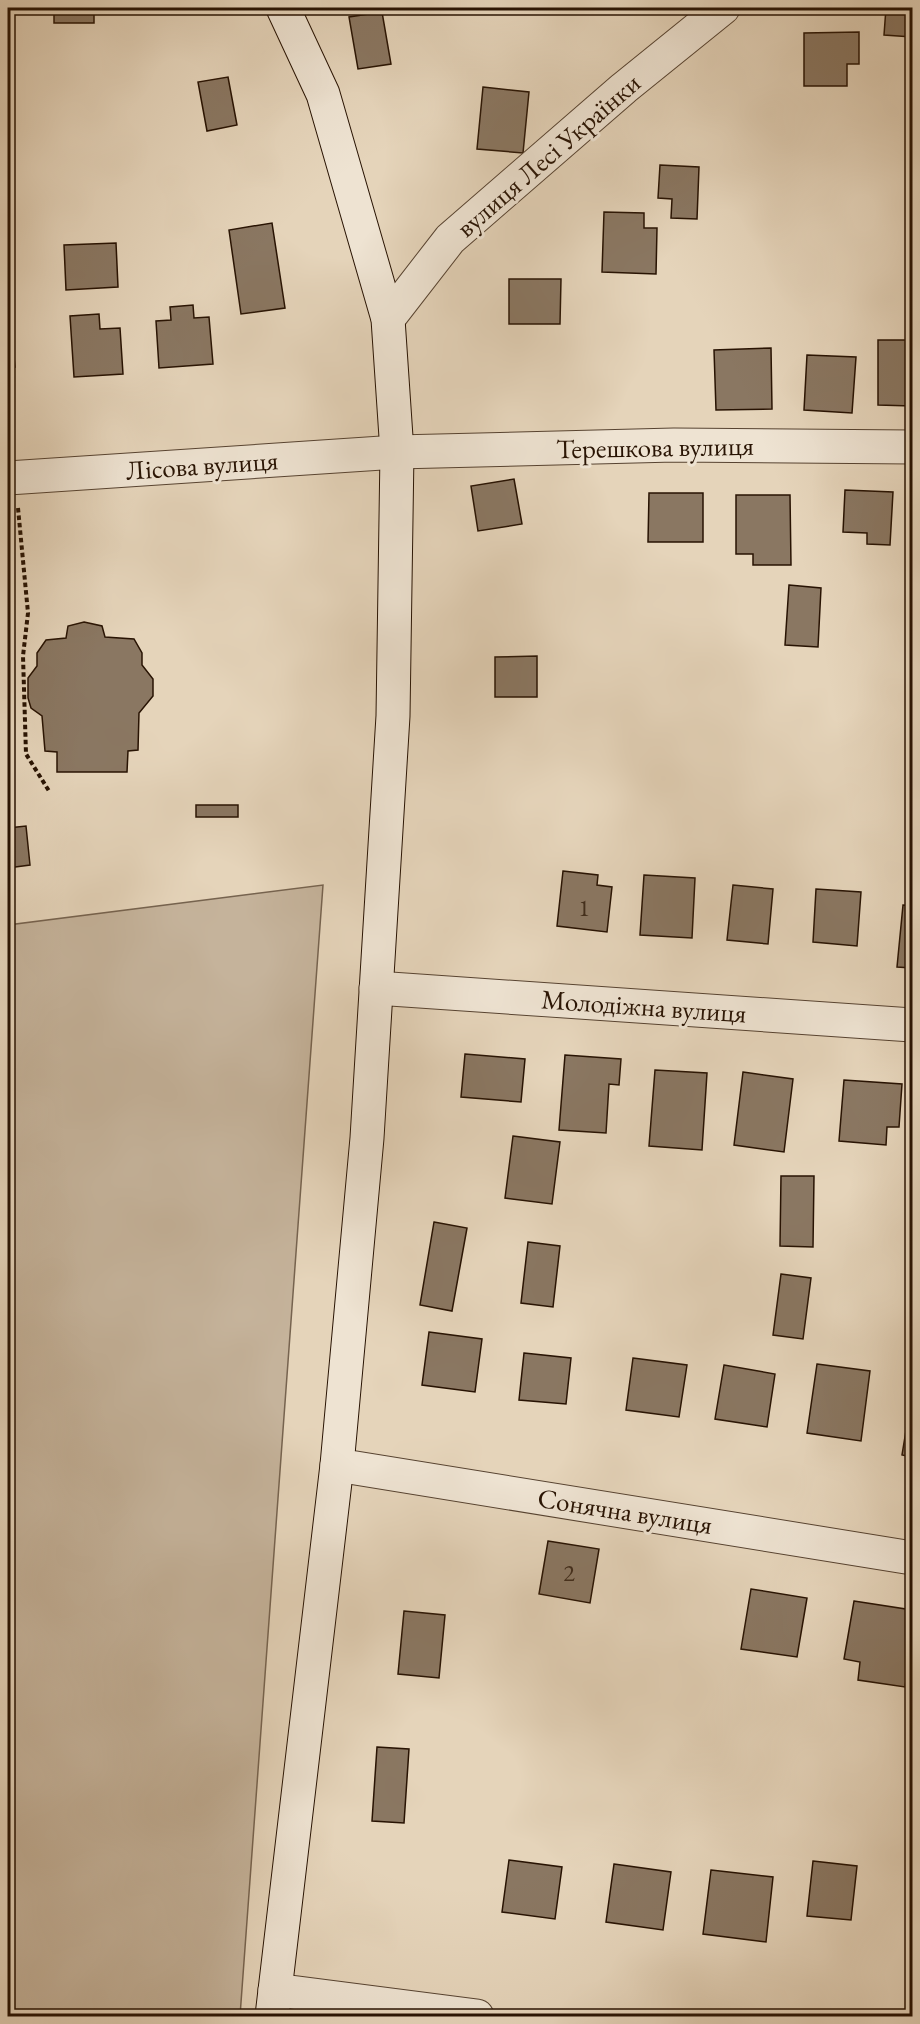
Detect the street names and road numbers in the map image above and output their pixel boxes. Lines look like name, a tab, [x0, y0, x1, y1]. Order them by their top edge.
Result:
street label: вулиця Лесі Українки	[449, 65, 647, 245]
street label: Терешкова вулиця	[556, 428, 754, 466]
street label: Лісова вулиця	[125, 442, 279, 488]
street label: Молодіжна вулиця	[540, 981, 748, 1031]
street label: Сонячна вулиця	[535, 1480, 715, 1542]

